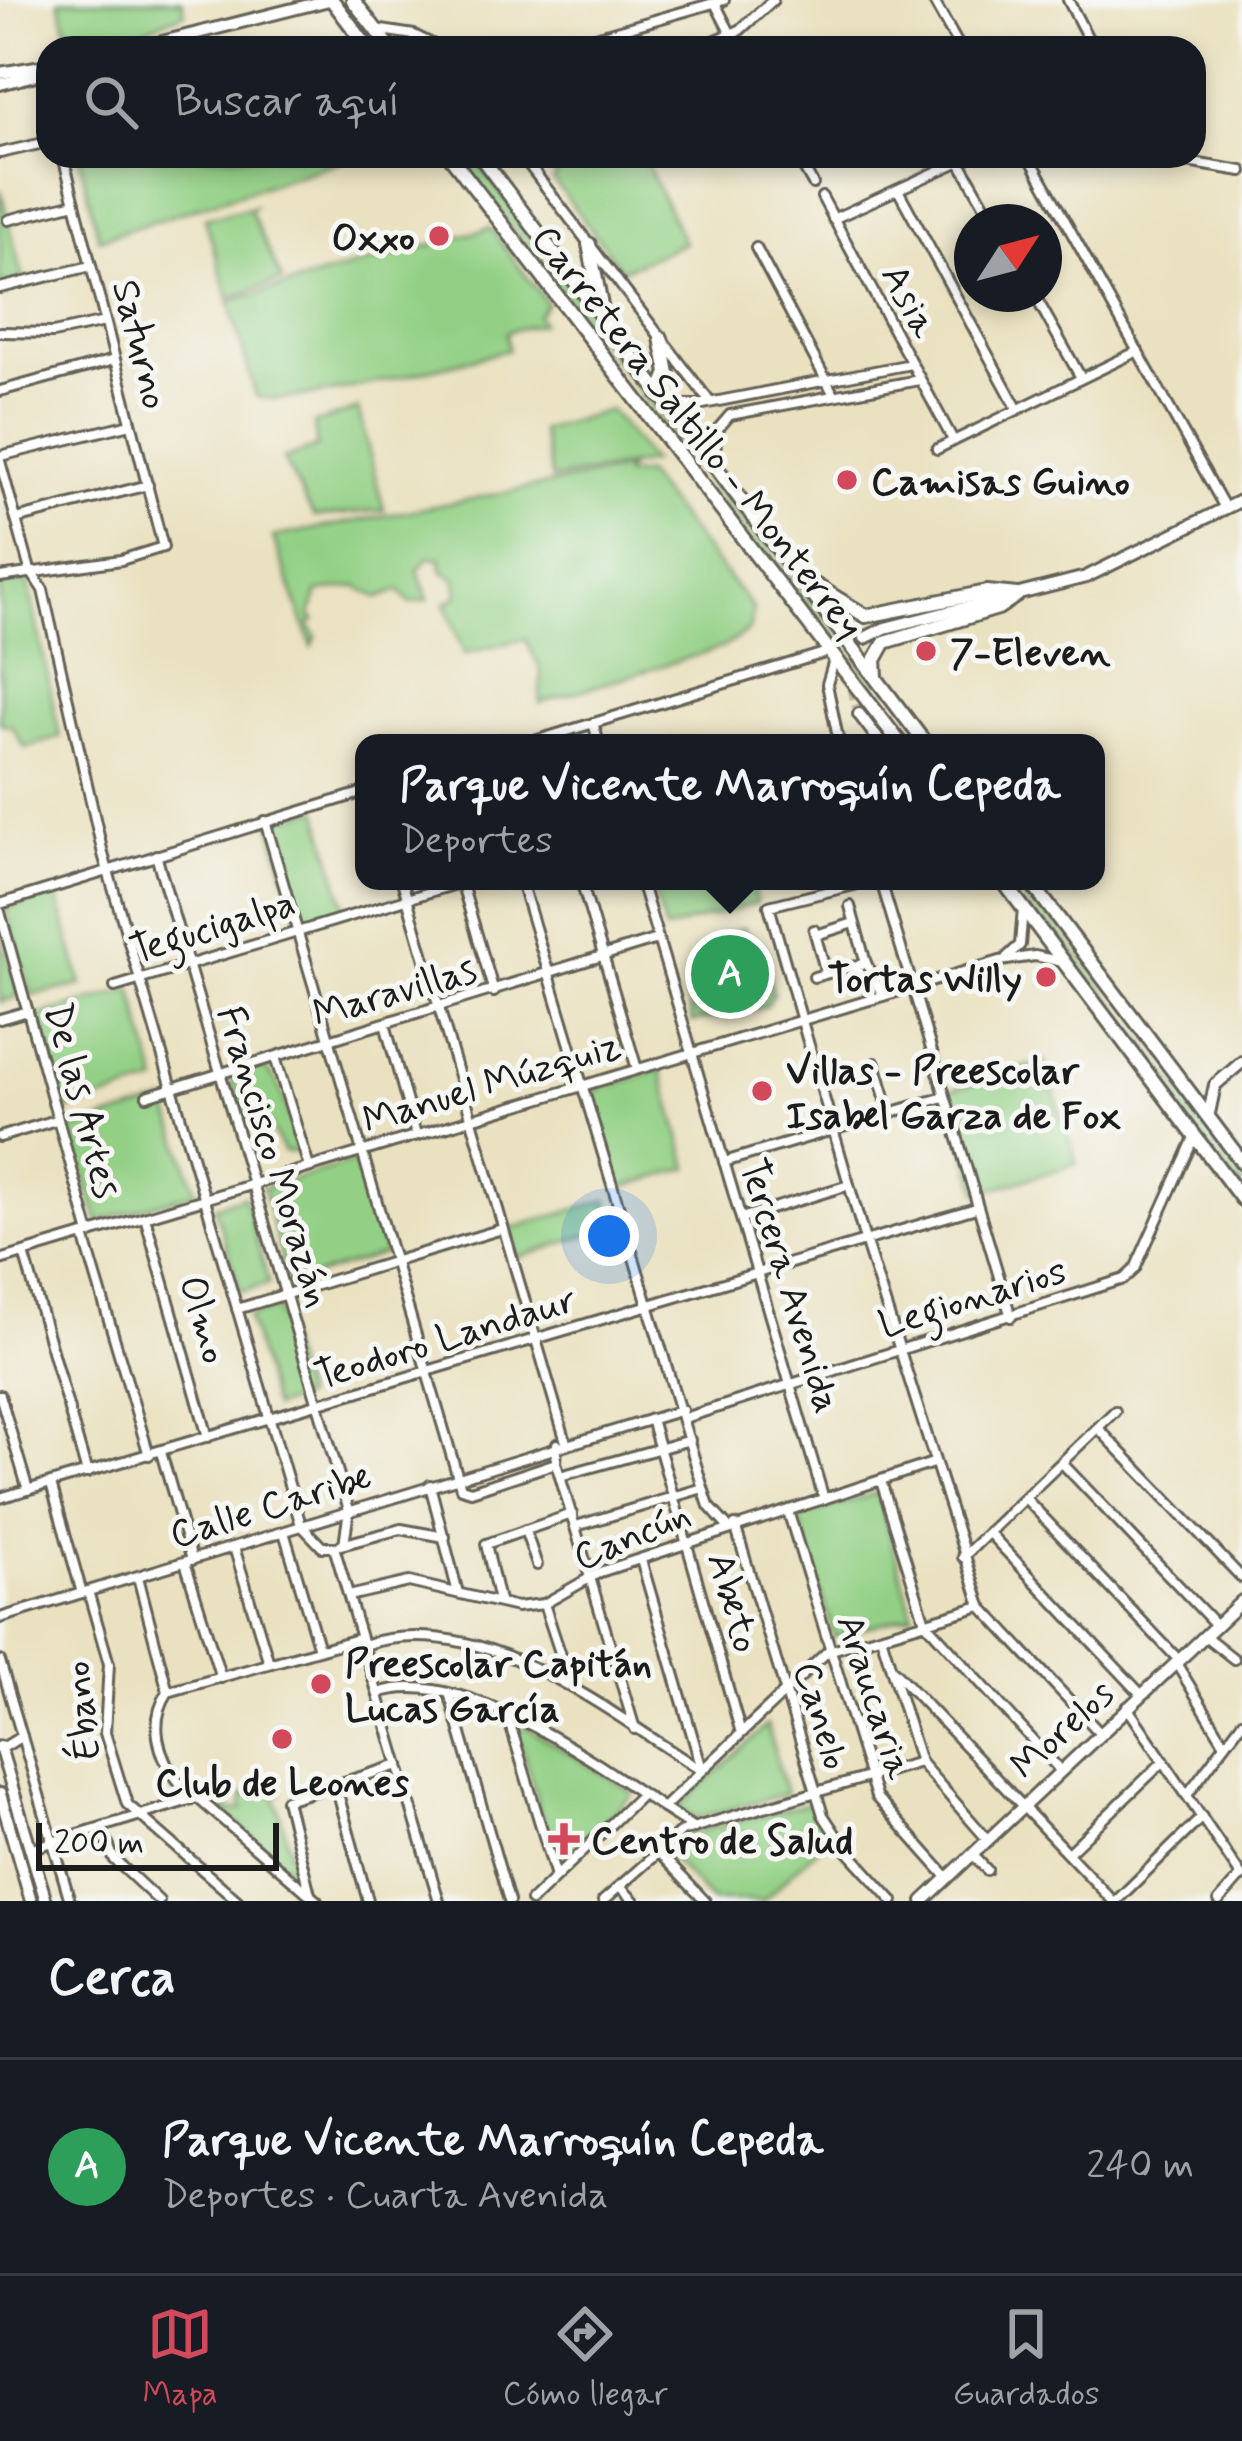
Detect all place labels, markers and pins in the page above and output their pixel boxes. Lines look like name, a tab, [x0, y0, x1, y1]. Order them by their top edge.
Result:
place label: Oxxo	[332, 214, 415, 265]
marker: Oxxo	[426, 223, 452, 249]
place label: Camisas Guino	[871, 458, 1130, 509]
marker: Camisas Guino	[834, 467, 860, 493]
place label: 7-Eleven	[950, 629, 1111, 680]
marker: 7-Eleven	[913, 638, 939, 664]
pin: A	[691, 929, 769, 1019]
place label: Tortas Willy	[827, 955, 1022, 1006]
marker: Tortas Willy	[1033, 964, 1059, 990]
place label: Villas - Preescolar Isabel Garza de Fox	[786, 1047, 1121, 1143]
marker: Villas - Preescolar Isabel Garza de Fox	[749, 1078, 775, 1104]
place label: Preescolar Capitán Lucas García	[345, 1640, 652, 1736]
marker: Preescolar Capitán Lucas García	[308, 1671, 334, 1697]
marker: Club de Leones	[269, 1726, 295, 1752]
place label: Club de Leones	[155, 1759, 410, 1810]
place label: Centro de Salud	[591, 1817, 853, 1868]
marker: Centro de Salud	[548, 1823, 580, 1855]

